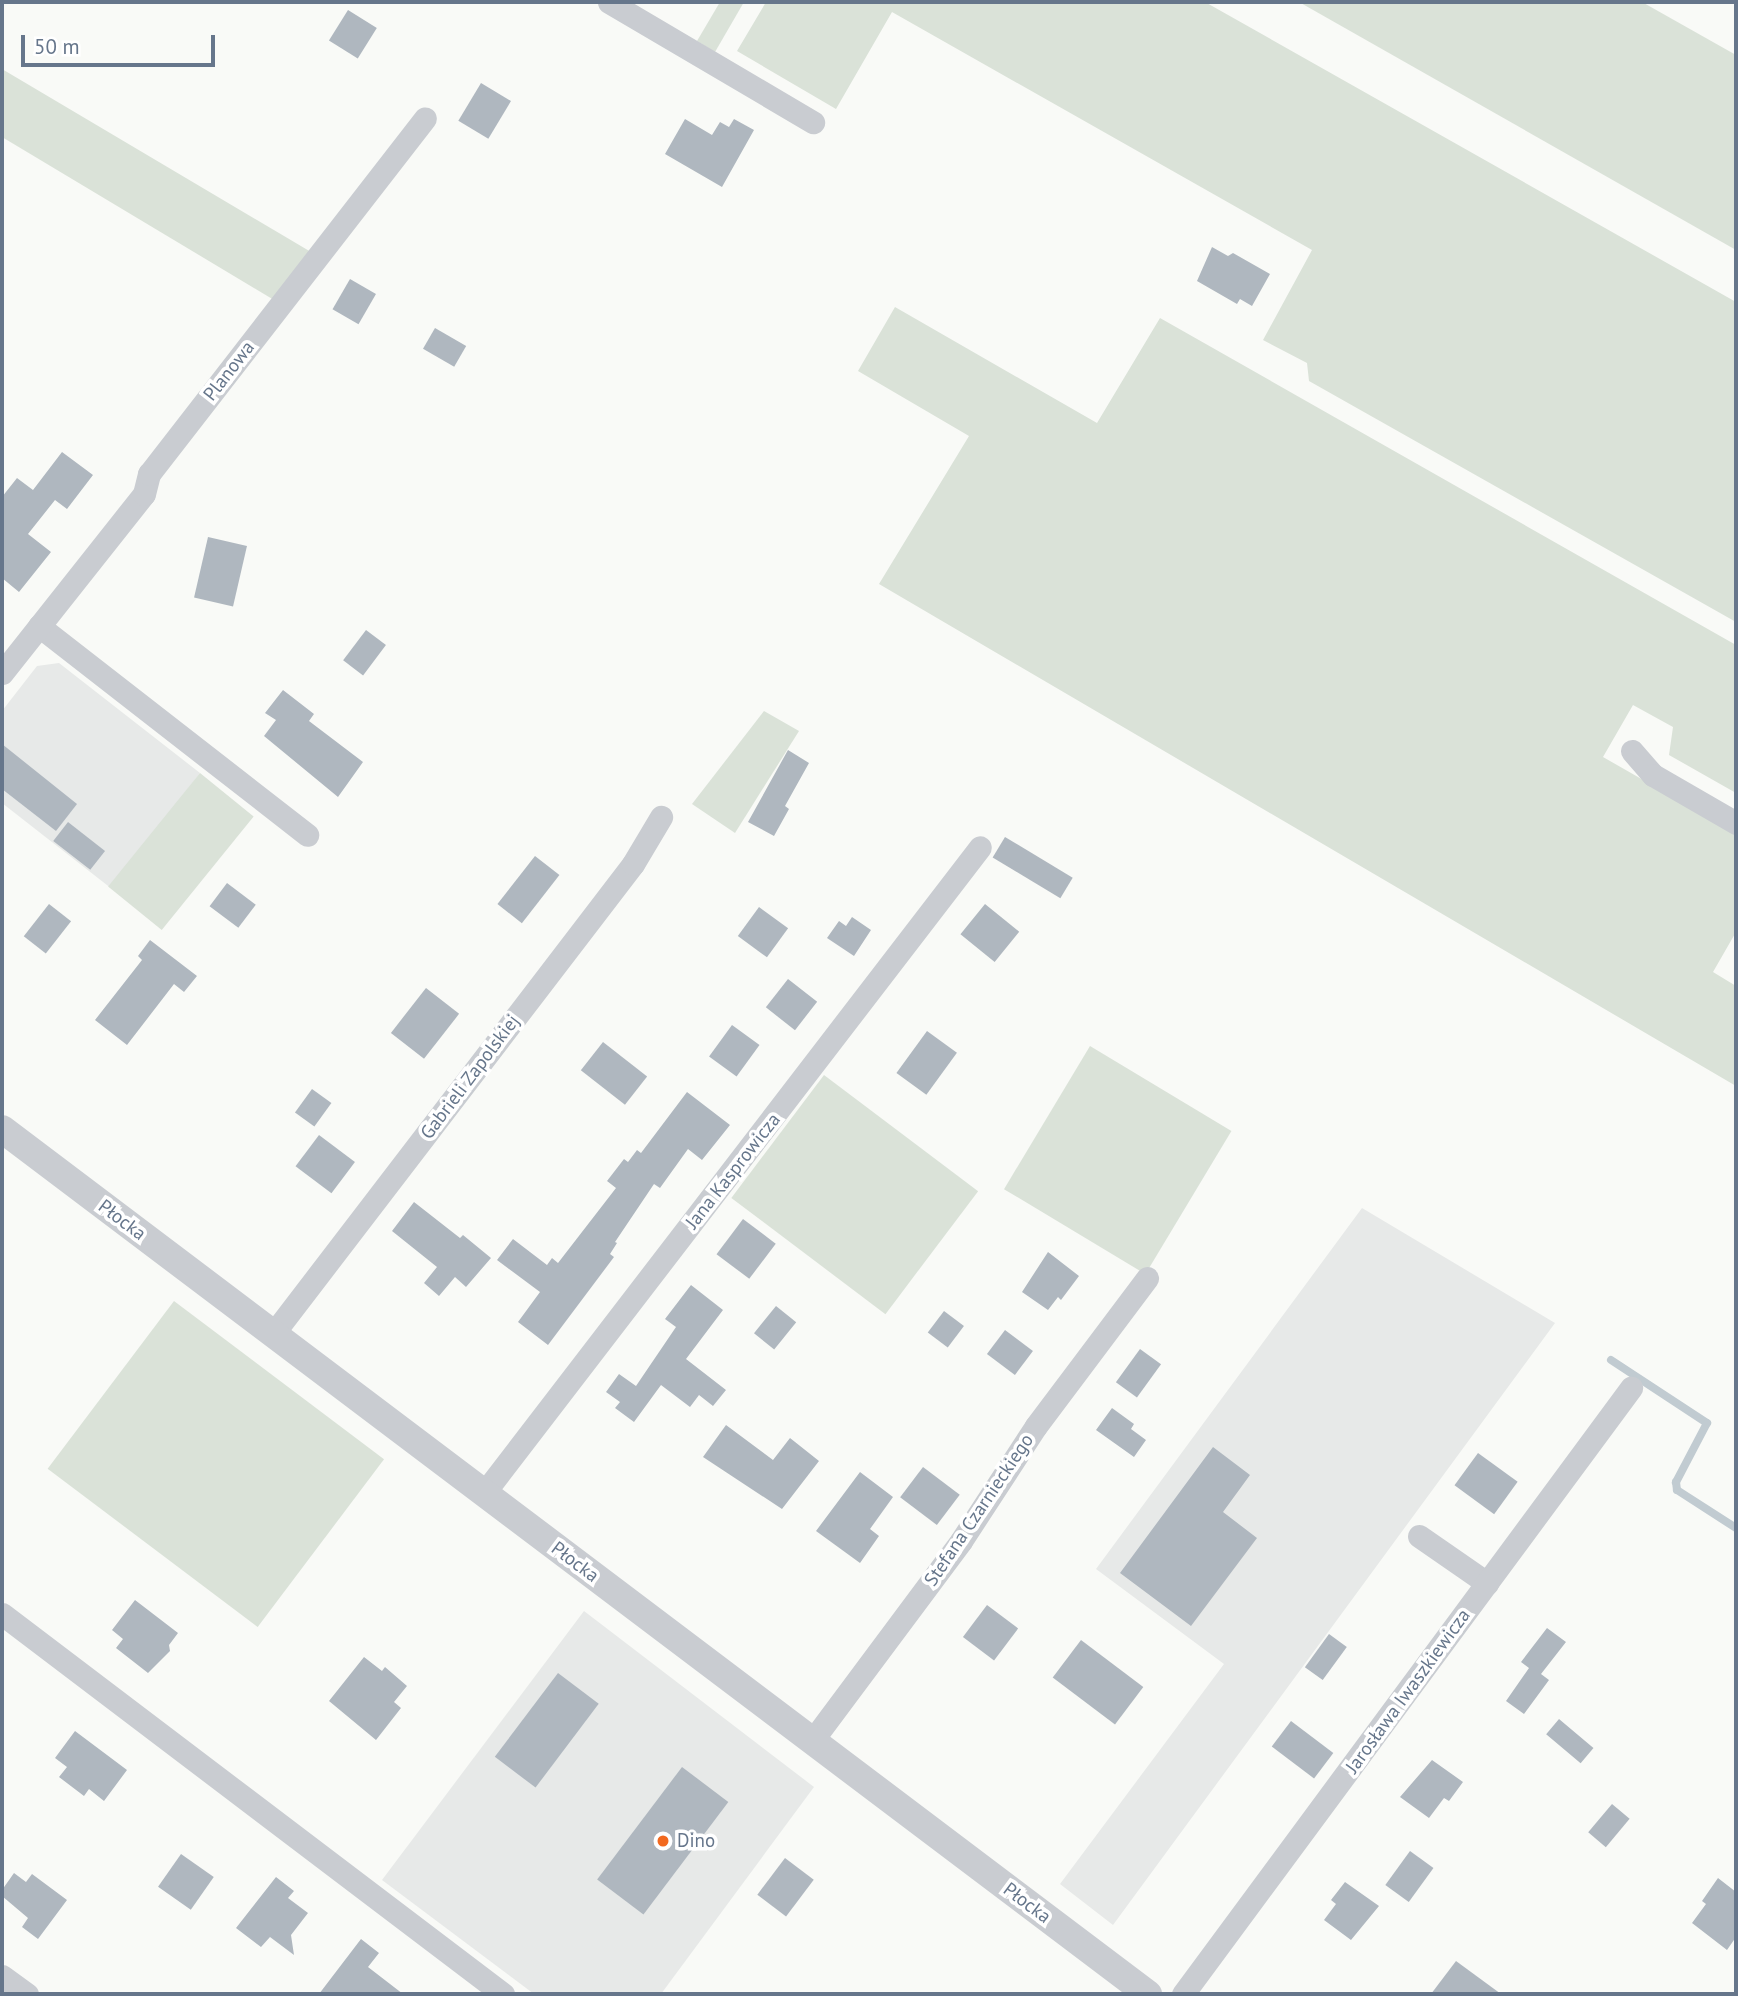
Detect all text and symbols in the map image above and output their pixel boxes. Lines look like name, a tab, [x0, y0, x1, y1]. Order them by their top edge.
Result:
scale bar	[24, 21, 219, 65]
text: 50 m	[34, 33, 80, 60]
street label: Planowa	[199, 337, 259, 405]
street label: Gabrieli Zapolskiej	[416, 1010, 524, 1144]
street label: Jana Kasprowicza	[681, 1109, 785, 1233]
street label: Płocka	[94, 1195, 150, 1245]
street label: Stefana Czarnieckiego	[920, 1430, 1038, 1590]
street label: Płocka	[547, 1537, 603, 1587]
street label: Jarosława Iwaszkiewicza	[1341, 1604, 1475, 1778]
place label: Dino	[677, 1830, 715, 1852]
marker: Dino	[655, 1833, 671, 1849]
street label: Płocka	[999, 1878, 1055, 1928]

